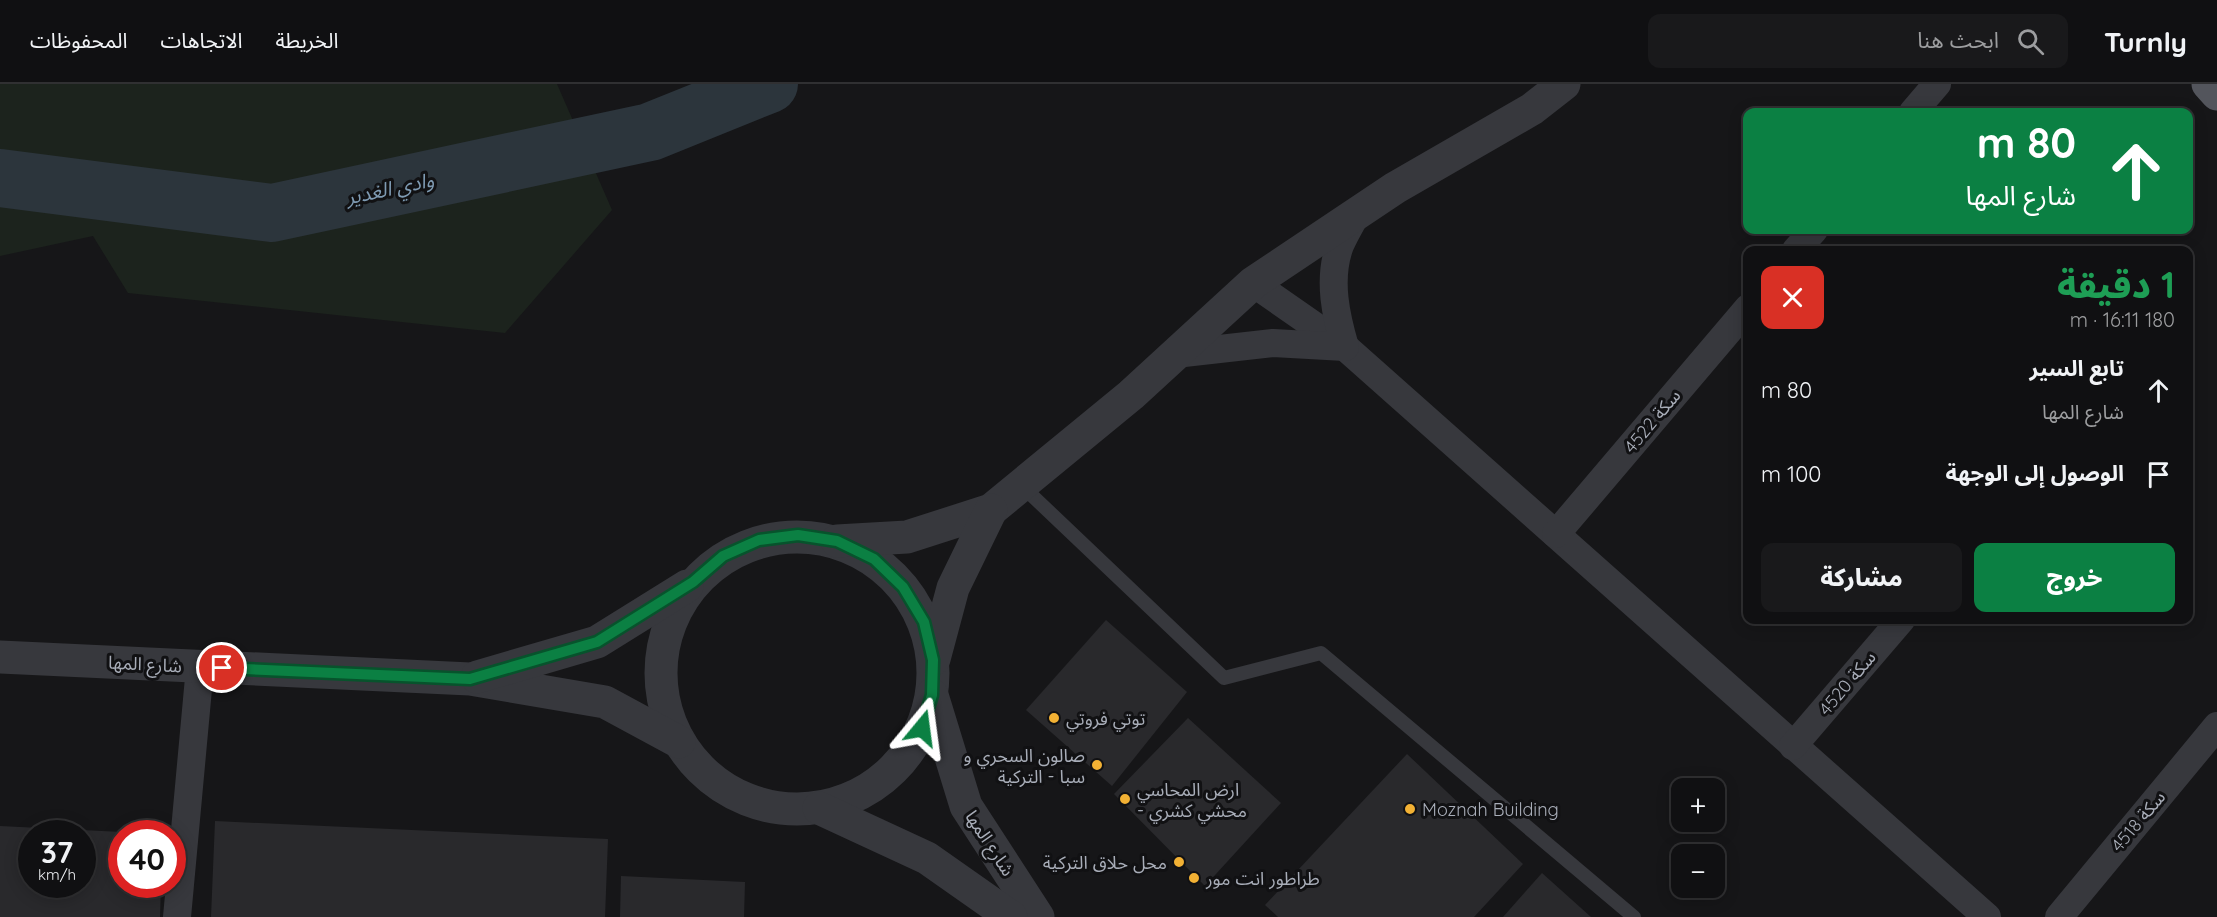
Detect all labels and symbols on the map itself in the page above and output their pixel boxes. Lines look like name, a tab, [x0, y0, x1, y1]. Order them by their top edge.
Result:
water label: وادي الغدير	[342, 167, 437, 213]
street label: سكة 4522	[1619, 384, 1685, 458]
pin	[196, 642, 247, 693]
street label: سكة 4520	[1813, 646, 1881, 720]
street label: شارع المها	[107, 651, 182, 680]
position arrow	[890, 696, 954, 760]
place label: توتي فروتي	[1066, 707, 1145, 732]
marker: توتي فروتي	[1047, 711, 1061, 725]
place label: صالون السحري و سبا - التركية	[964, 744, 1085, 788]
marker: صالون السحري و سبا - التركية	[1090, 758, 1104, 772]
place label: ارض المحاسي - محشي كشري	[1137, 778, 1247, 824]
street label: سكة 4518	[2106, 786, 2170, 856]
marker: ارض المحاسي - محشي كشري	[1118, 792, 1132, 806]
place label: Moznah Building	[1422, 798, 1559, 821]
marker: Moznah Building	[1403, 802, 1417, 816]
street label: شارع المها	[958, 806, 1020, 882]
speed limit sign: 40	[108, 820, 186, 898]
place label: محل حلاق التركية	[1043, 851, 1167, 874]
marker: محل حلاق التركية	[1172, 855, 1186, 869]
place label: طراطور انت مور	[1205, 867, 1320, 890]
marker: طراطور انت مور	[1187, 871, 1201, 885]

